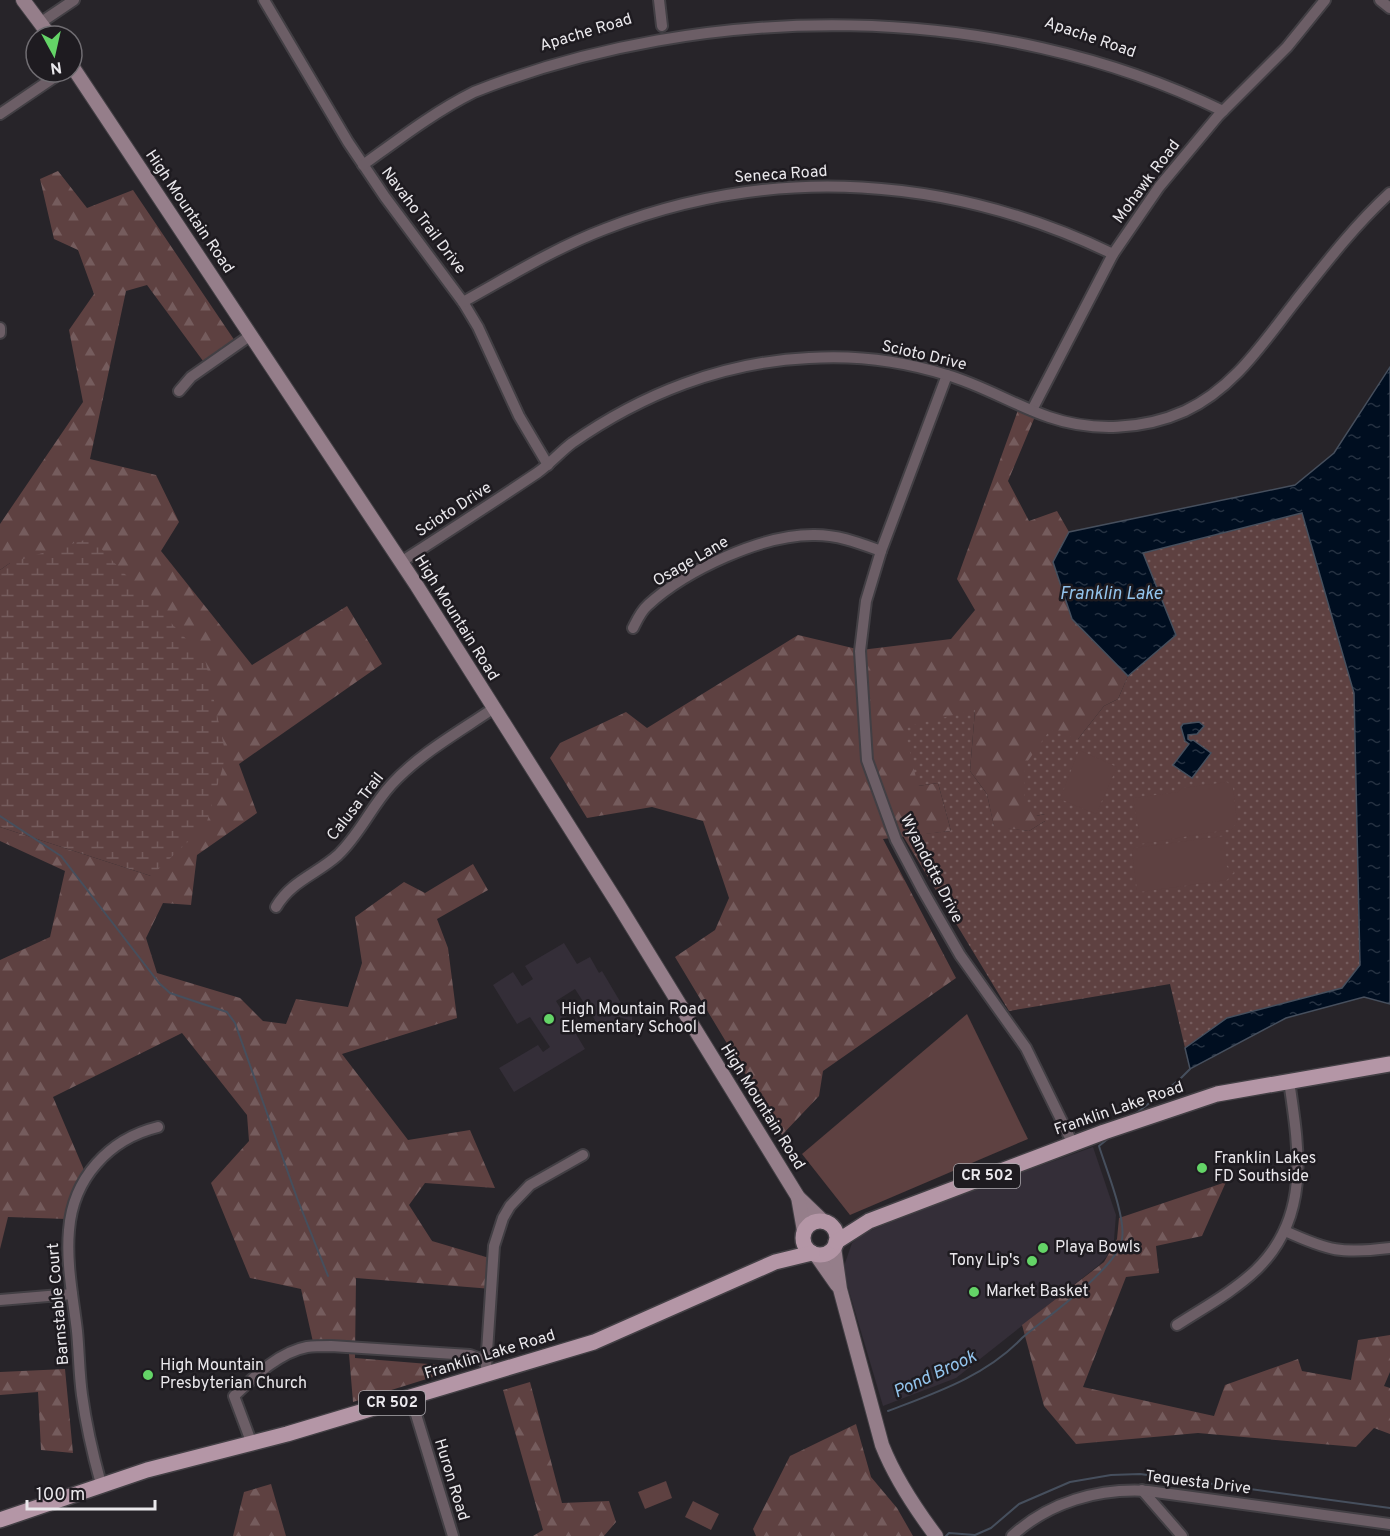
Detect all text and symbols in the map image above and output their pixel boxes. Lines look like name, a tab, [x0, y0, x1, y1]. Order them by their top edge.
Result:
street label: Apache Road	[537, 9, 635, 57]
street label: Apache Road	[1042, 13, 1138, 63]
north arrow	[24, 24, 84, 84]
text: N	[49, 56, 63, 78]
street label: Mohawk Road	[1109, 136, 1185, 228]
street label: High Mountain Road	[140, 146, 238, 278]
street label: Seneca Road	[734, 162, 828, 188]
street label: Navaho Trail Drive	[376, 163, 470, 279]
street label: Scioto Drive	[880, 337, 968, 375]
street label: Scioto Drive	[412, 478, 496, 542]
street label: Osage Lane	[650, 532, 732, 592]
street label: High Mountain Road	[409, 551, 503, 685]
water label: Franklin Lake	[1060, 583, 1163, 606]
street label: Calusa Trail	[323, 769, 389, 845]
street label: Wyandotte Drive	[895, 811, 967, 927]
place label: High Mountain Road Elementary School	[561, 1000, 706, 1038]
marker: High Mountain Road Elementary School	[542, 1012, 556, 1026]
street label: High Mountain Road	[715, 1040, 809, 1174]
street label: Franklin Lake Road	[1052, 1077, 1186, 1141]
place label: Franklin Lakes FD Southside	[1214, 1149, 1316, 1187]
marker: Franklin Lakes FD Southside	[1195, 1161, 1209, 1175]
road number: CR 502	[954, 1164, 1020, 1188]
place label: Playa Bowls	[1055, 1238, 1141, 1258]
marker: Playa Bowls	[1036, 1241, 1050, 1255]
street label: Barnstable Court	[44, 1242, 74, 1366]
place label: Tony Lip's	[949, 1251, 1020, 1271]
marker: Tony Lip's	[1025, 1254, 1039, 1268]
place label: Market Basket	[986, 1282, 1089, 1302]
marker: Market Basket	[967, 1285, 981, 1299]
street label: Franklin Lake Road	[422, 1326, 558, 1384]
water label: Pond Brook	[890, 1345, 981, 1404]
place label: High Mountain Presbyterian Church	[160, 1356, 307, 1394]
marker: High Mountain Presbyterian Church	[141, 1368, 155, 1382]
road number: CR 502	[359, 1391, 425, 1415]
street label: Huron Road	[429, 1437, 473, 1523]
street label: Tequesta Drive	[1144, 1467, 1252, 1499]
scale bar	[27, 1473, 154, 1511]
text: 100 m	[36, 1484, 85, 1507]

